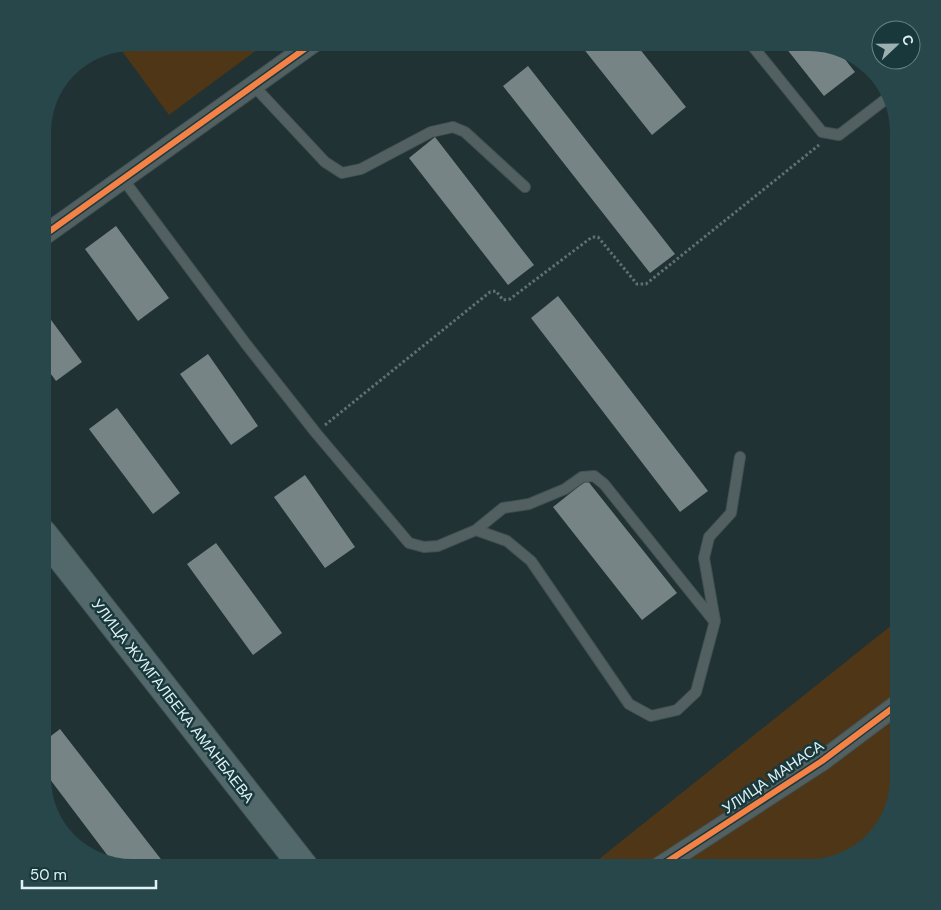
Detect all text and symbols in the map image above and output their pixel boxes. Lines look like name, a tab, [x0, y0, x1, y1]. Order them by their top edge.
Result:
north arrow	[871, 20, 921, 70]
text: С	[898, 32, 918, 48]
street label: УЛИЦА ЖУМГАЛБЕКА АМАНБАЕВА	[87, 595, 259, 807]
street label: УЛИЦА МАНАСА	[718, 736, 828, 818]
scale bar	[22, 858, 156, 890]
text: 50 m	[30, 865, 67, 885]

